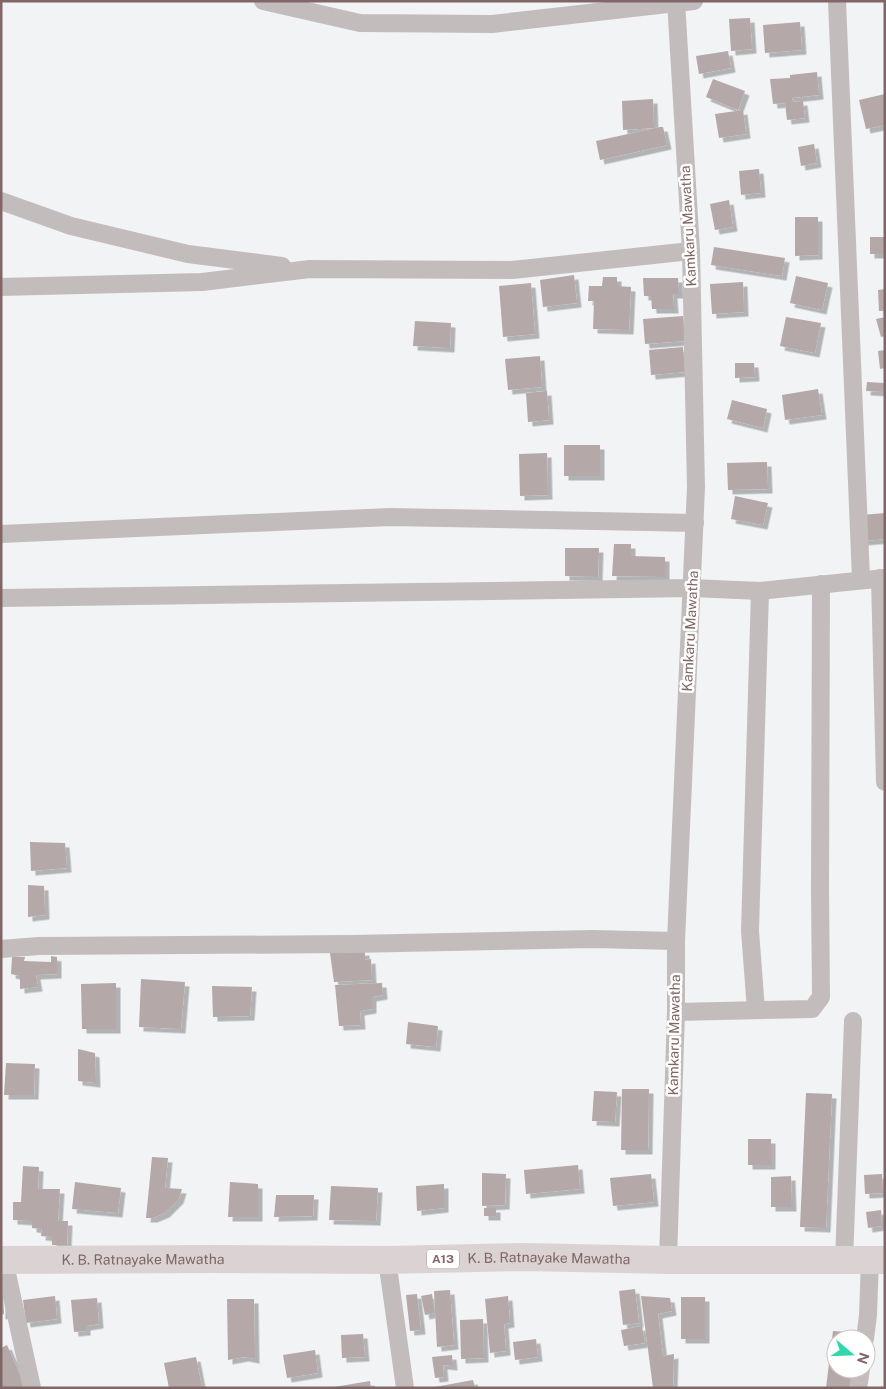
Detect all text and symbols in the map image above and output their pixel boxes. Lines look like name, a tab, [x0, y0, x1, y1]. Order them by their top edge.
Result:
street label: Kamkaru Mawatha	[677, 165, 699, 287]
street label: Kamkaru Mawatha	[679, 570, 701, 692]
street label: Kamkaru Mawatha	[665, 974, 683, 1096]
street label: K. B. Ratnayake Mawatha	[467, 1249, 631, 1267]
road number: A13	[427, 1250, 459, 1268]
street label: K. B. Ratnayake Mawatha	[61, 1251, 225, 1268]
north arrow	[826, 1329, 876, 1379]
text: N	[854, 1350, 873, 1366]

